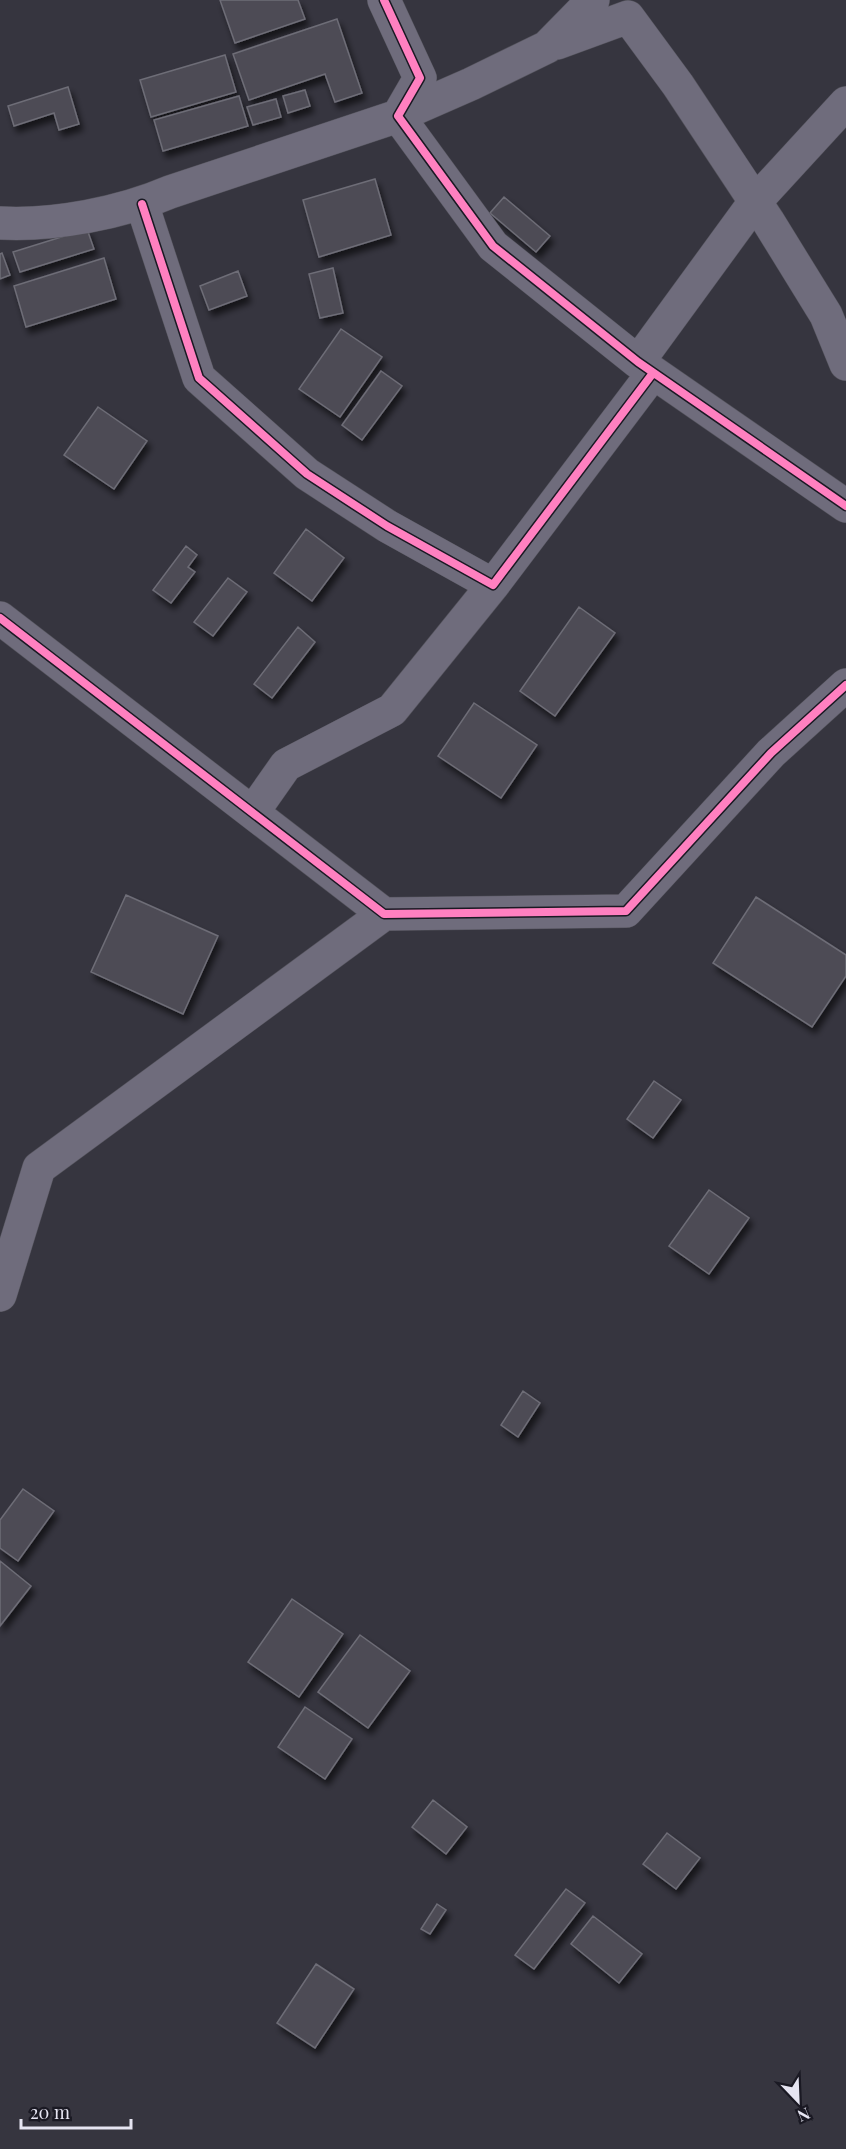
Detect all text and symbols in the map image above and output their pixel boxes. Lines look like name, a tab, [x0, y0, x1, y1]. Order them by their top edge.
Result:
north arrow	[768, 2071, 828, 2131]
scale bar	[21, 2092, 130, 2130]
text: 20 m	[30, 2100, 70, 2124]
text: N	[794, 2103, 813, 2127]

